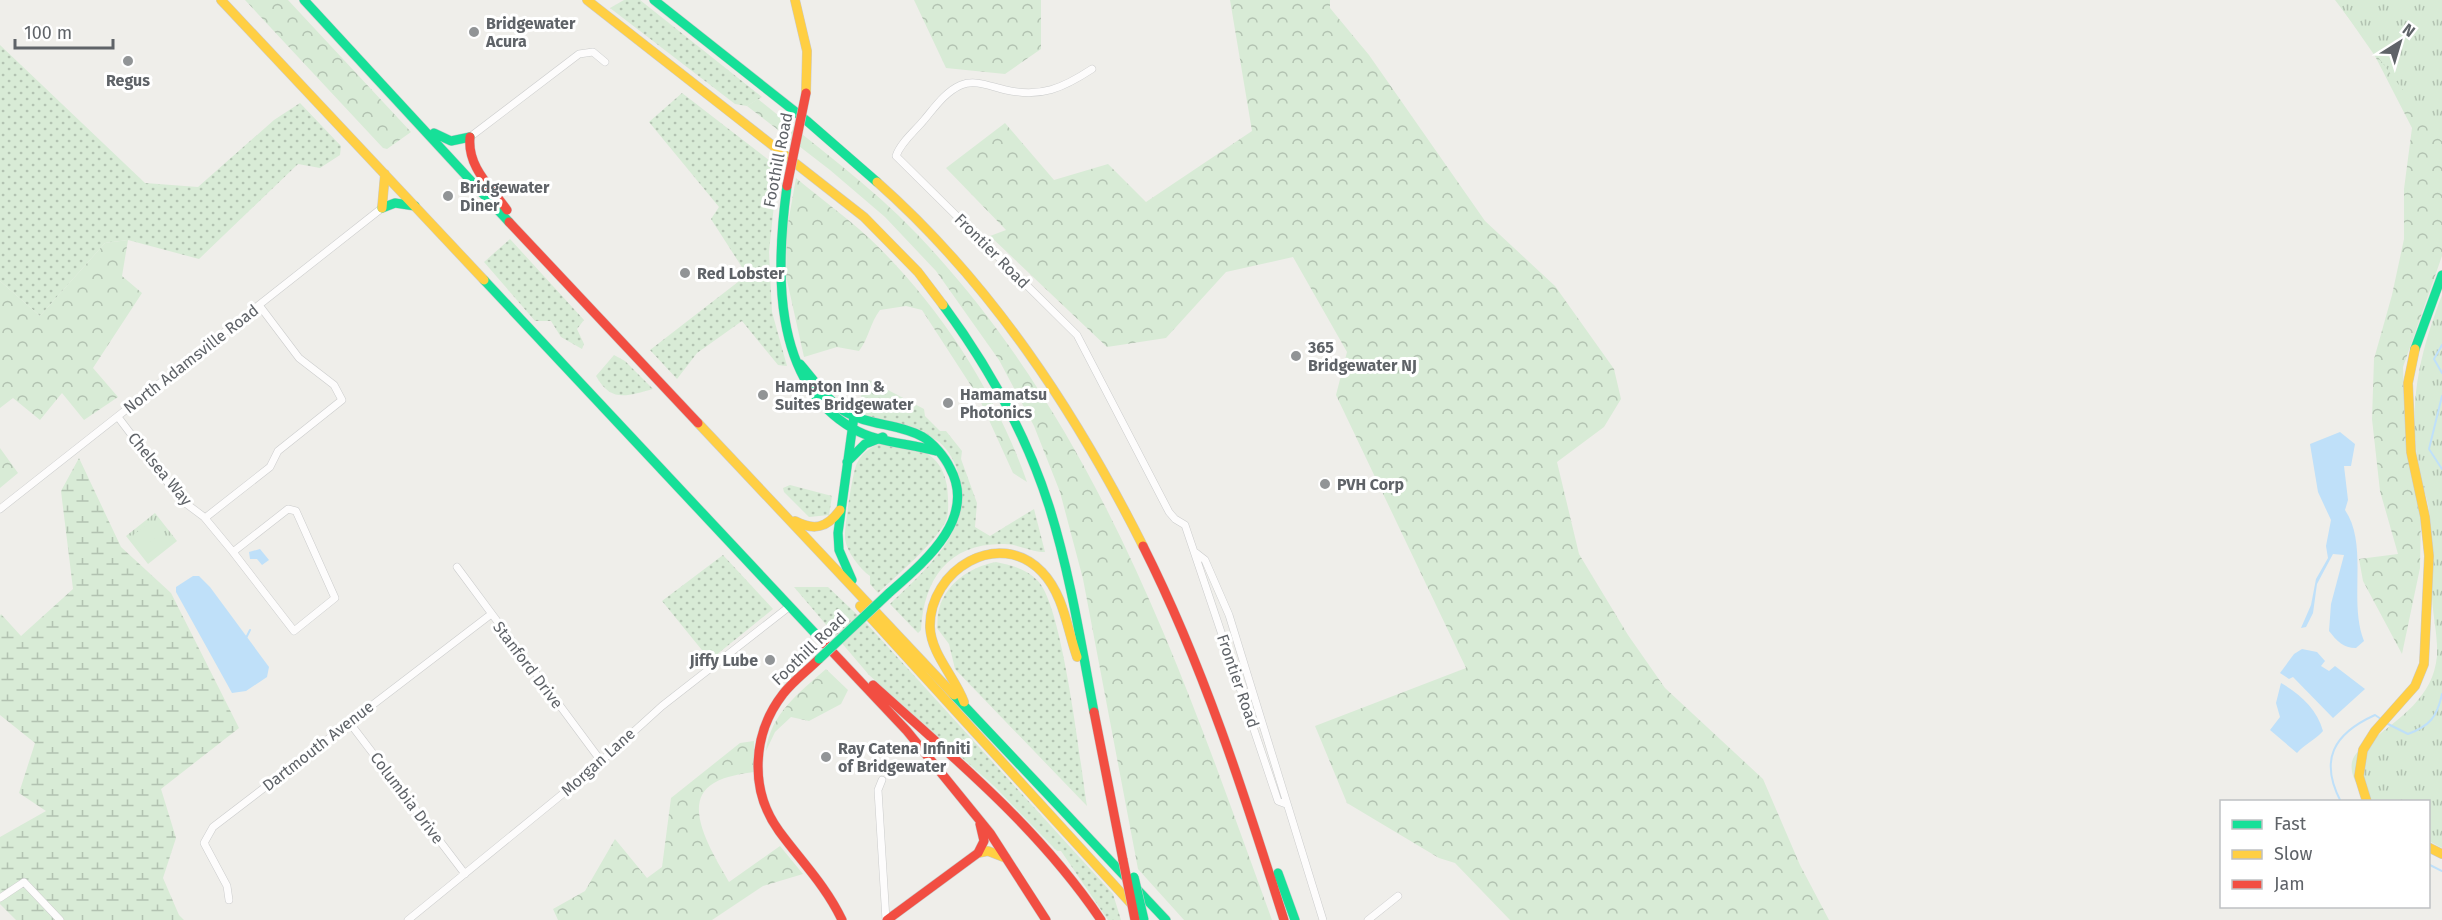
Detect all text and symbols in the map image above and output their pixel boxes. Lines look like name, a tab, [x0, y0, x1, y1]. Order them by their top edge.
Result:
scale bar	[15, 12, 112, 50]
north arrow	[2370, 12, 2430, 72]
place label: Bridgewater Acura	[485, 14, 576, 51]
text: N	[2399, 20, 2419, 41]
text: 100 m	[24, 22, 72, 44]
marker: Bridgewater Acura	[467, 25, 481, 39]
marker: Regus	[121, 54, 135, 68]
place label: Regus	[106, 71, 150, 90]
street label: Foothill Road	[759, 111, 797, 209]
place label: Bridgewater Diner	[460, 178, 550, 215]
marker: Bridgewater Diner	[441, 189, 455, 203]
street label: Frontier Road	[951, 210, 1033, 292]
place label: Red Lobster	[697, 264, 785, 283]
marker: Red Lobster	[678, 266, 692, 280]
street label: North Adamsville Road	[120, 300, 262, 418]
place label: 365 Bridgewater NJ	[1307, 338, 1417, 375]
marker: 365 Bridgewater NJ	[1289, 349, 1303, 363]
place label: Hampton Inn & Suites Bridgewater	[775, 377, 914, 414]
place label: Hamamatsu Photonics	[960, 385, 1047, 422]
marker: Hampton Inn & Suites Bridgewater	[756, 388, 770, 402]
marker: Hamamatsu Photonics	[941, 396, 955, 410]
street label: Chelsea Way	[124, 429, 196, 510]
place label: PVH Corp	[1337, 475, 1404, 494]
marker: PVH Corp	[1318, 477, 1332, 491]
street label: Foothill Road	[768, 609, 850, 689]
street label: Stanford Drive	[489, 618, 567, 712]
street label: Frontier Road	[1213, 632, 1263, 730]
place label: Jiffy Lube	[688, 651, 758, 670]
marker: Jiffy Lube	[763, 653, 777, 667]
street label: Dartmouth Avenue	[259, 697, 377, 795]
street label: Morgan Lane	[557, 724, 639, 800]
place label: Ray Catena Infiniti of Bridgewater	[838, 739, 971, 776]
street label: Columbia Drive	[366, 748, 448, 848]
marker: Ray Catena Infiniti of Bridgewater	[819, 750, 833, 764]
legend	[2220, 800, 2430, 908]
text: Fast	[2274, 813, 2307, 835]
text: Slow	[2274, 843, 2313, 865]
text: Jam	[2274, 873, 2305, 895]

